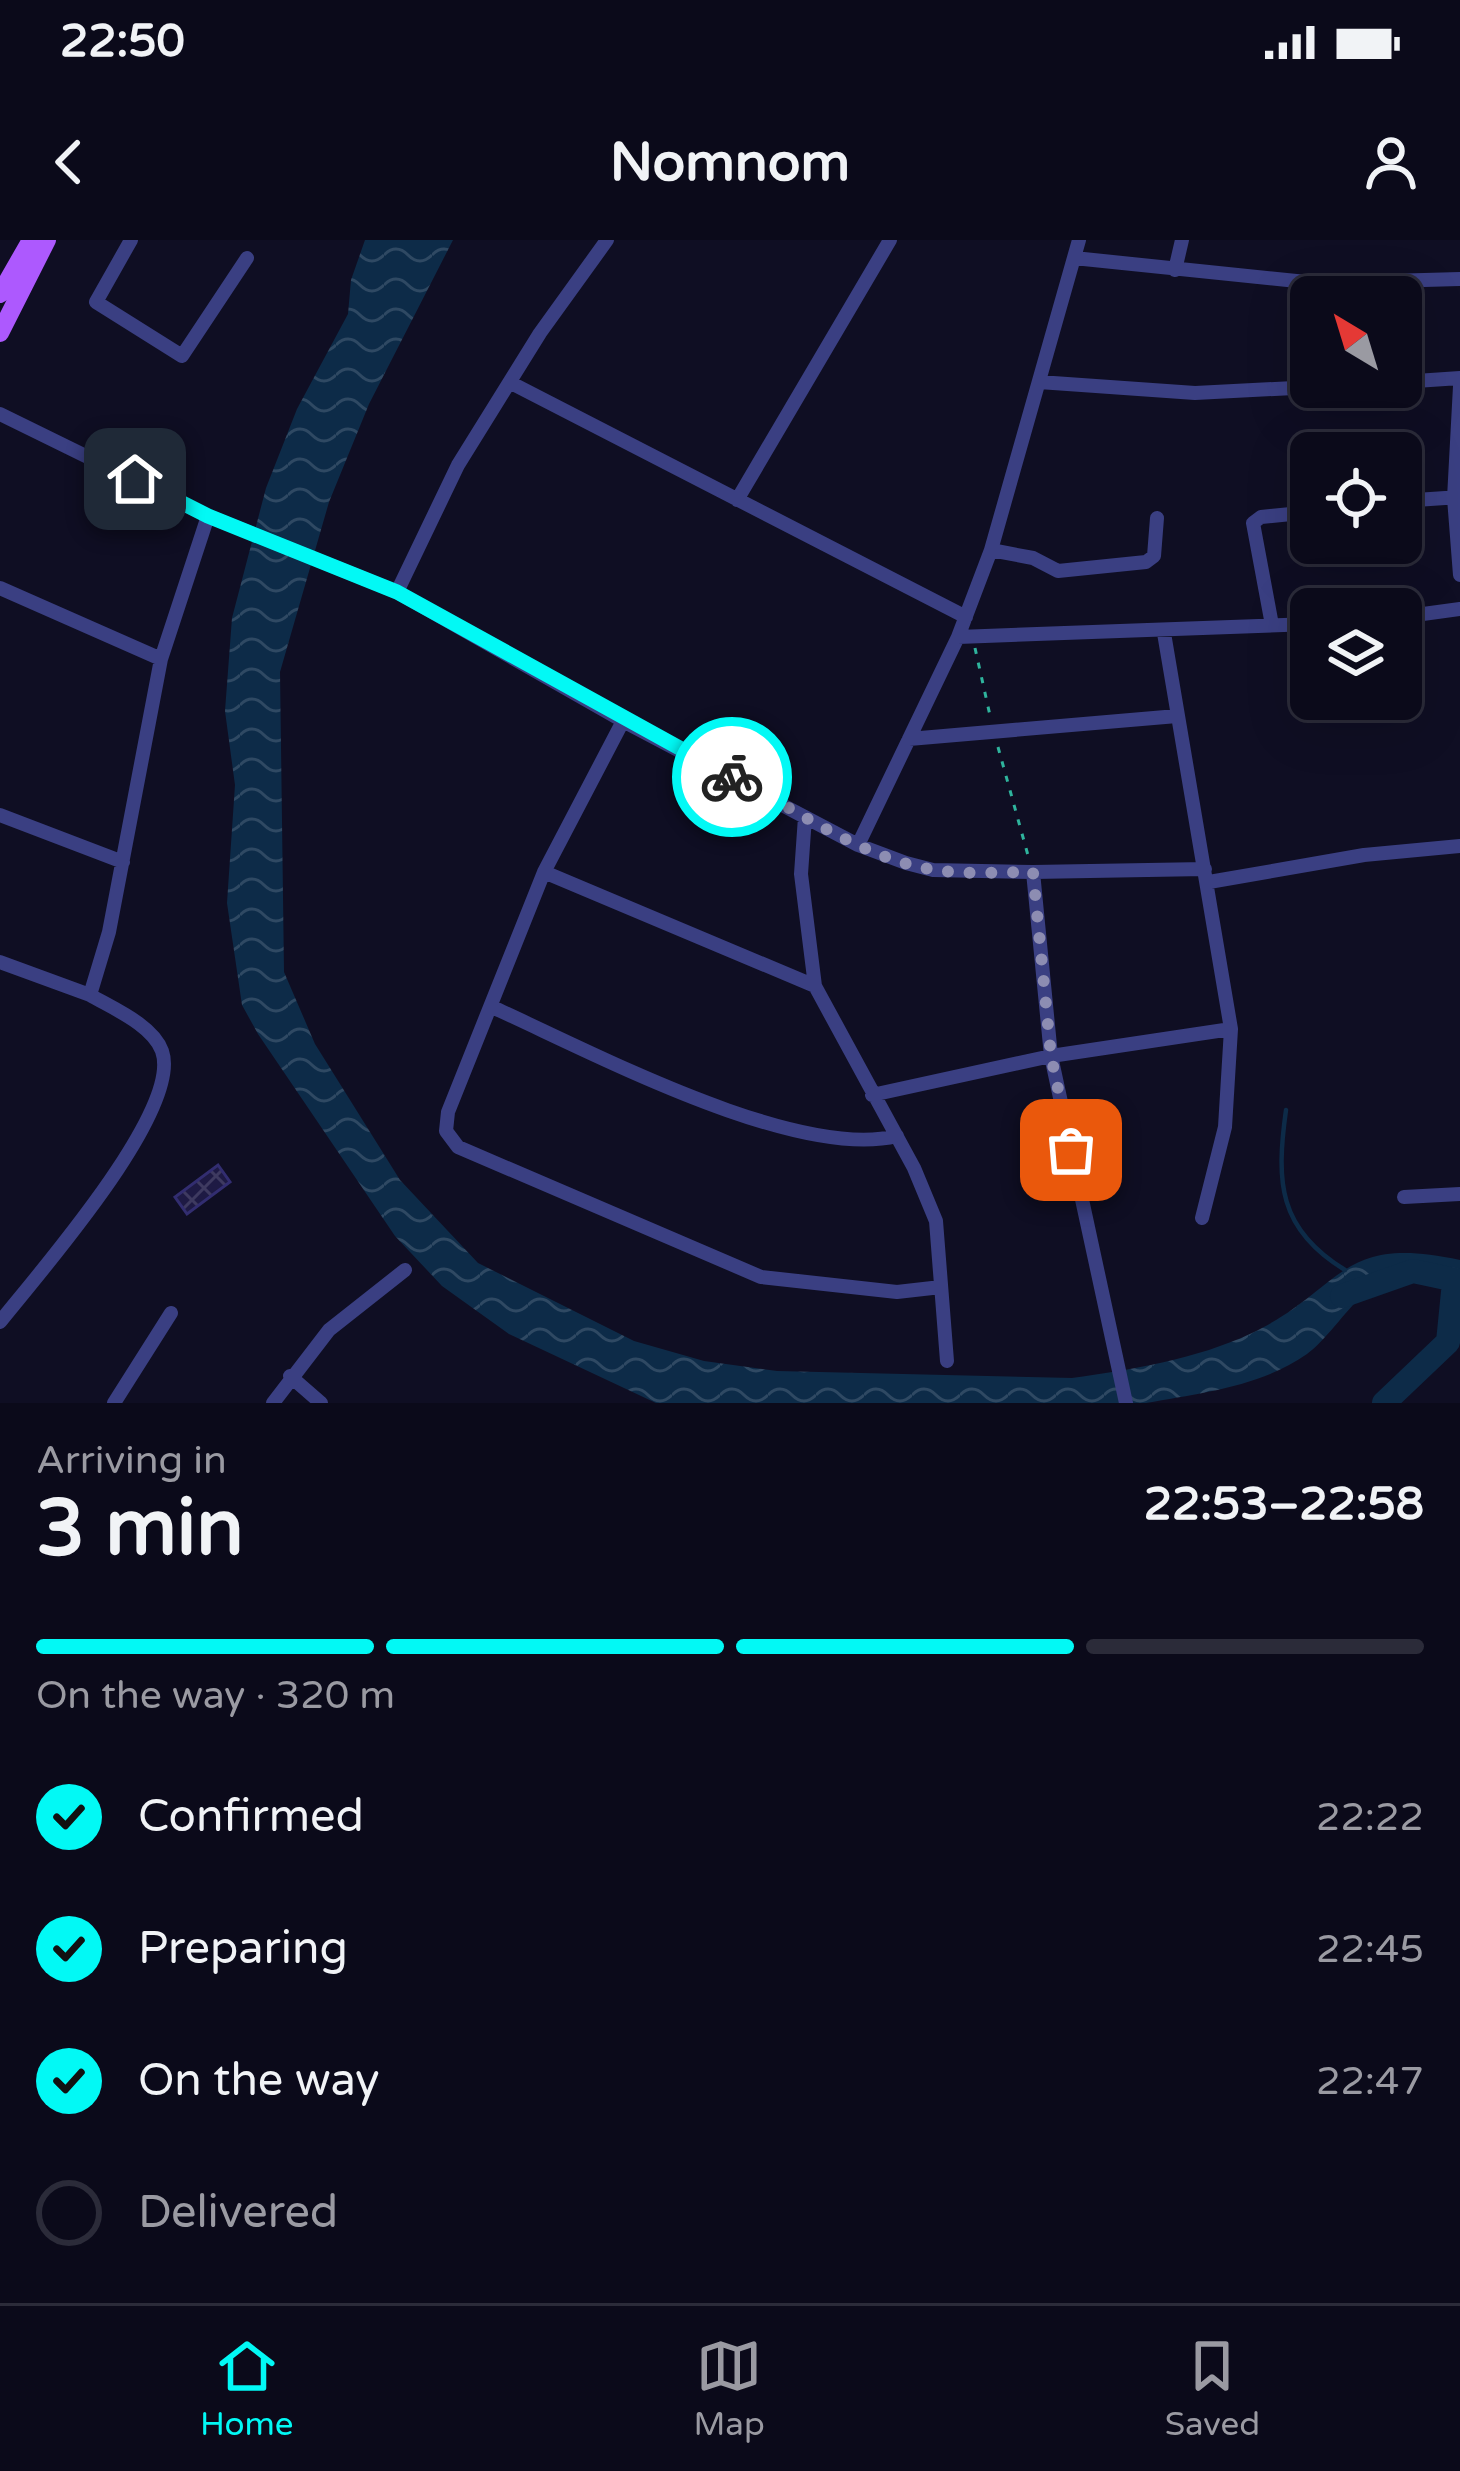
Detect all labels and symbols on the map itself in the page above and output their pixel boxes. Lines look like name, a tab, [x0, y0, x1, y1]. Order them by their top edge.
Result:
north arrow	[1290, 276, 1422, 408]
pin	[84, 428, 186, 530]
courier	[672, 717, 792, 837]
pin	[1020, 1099, 1122, 1201]

